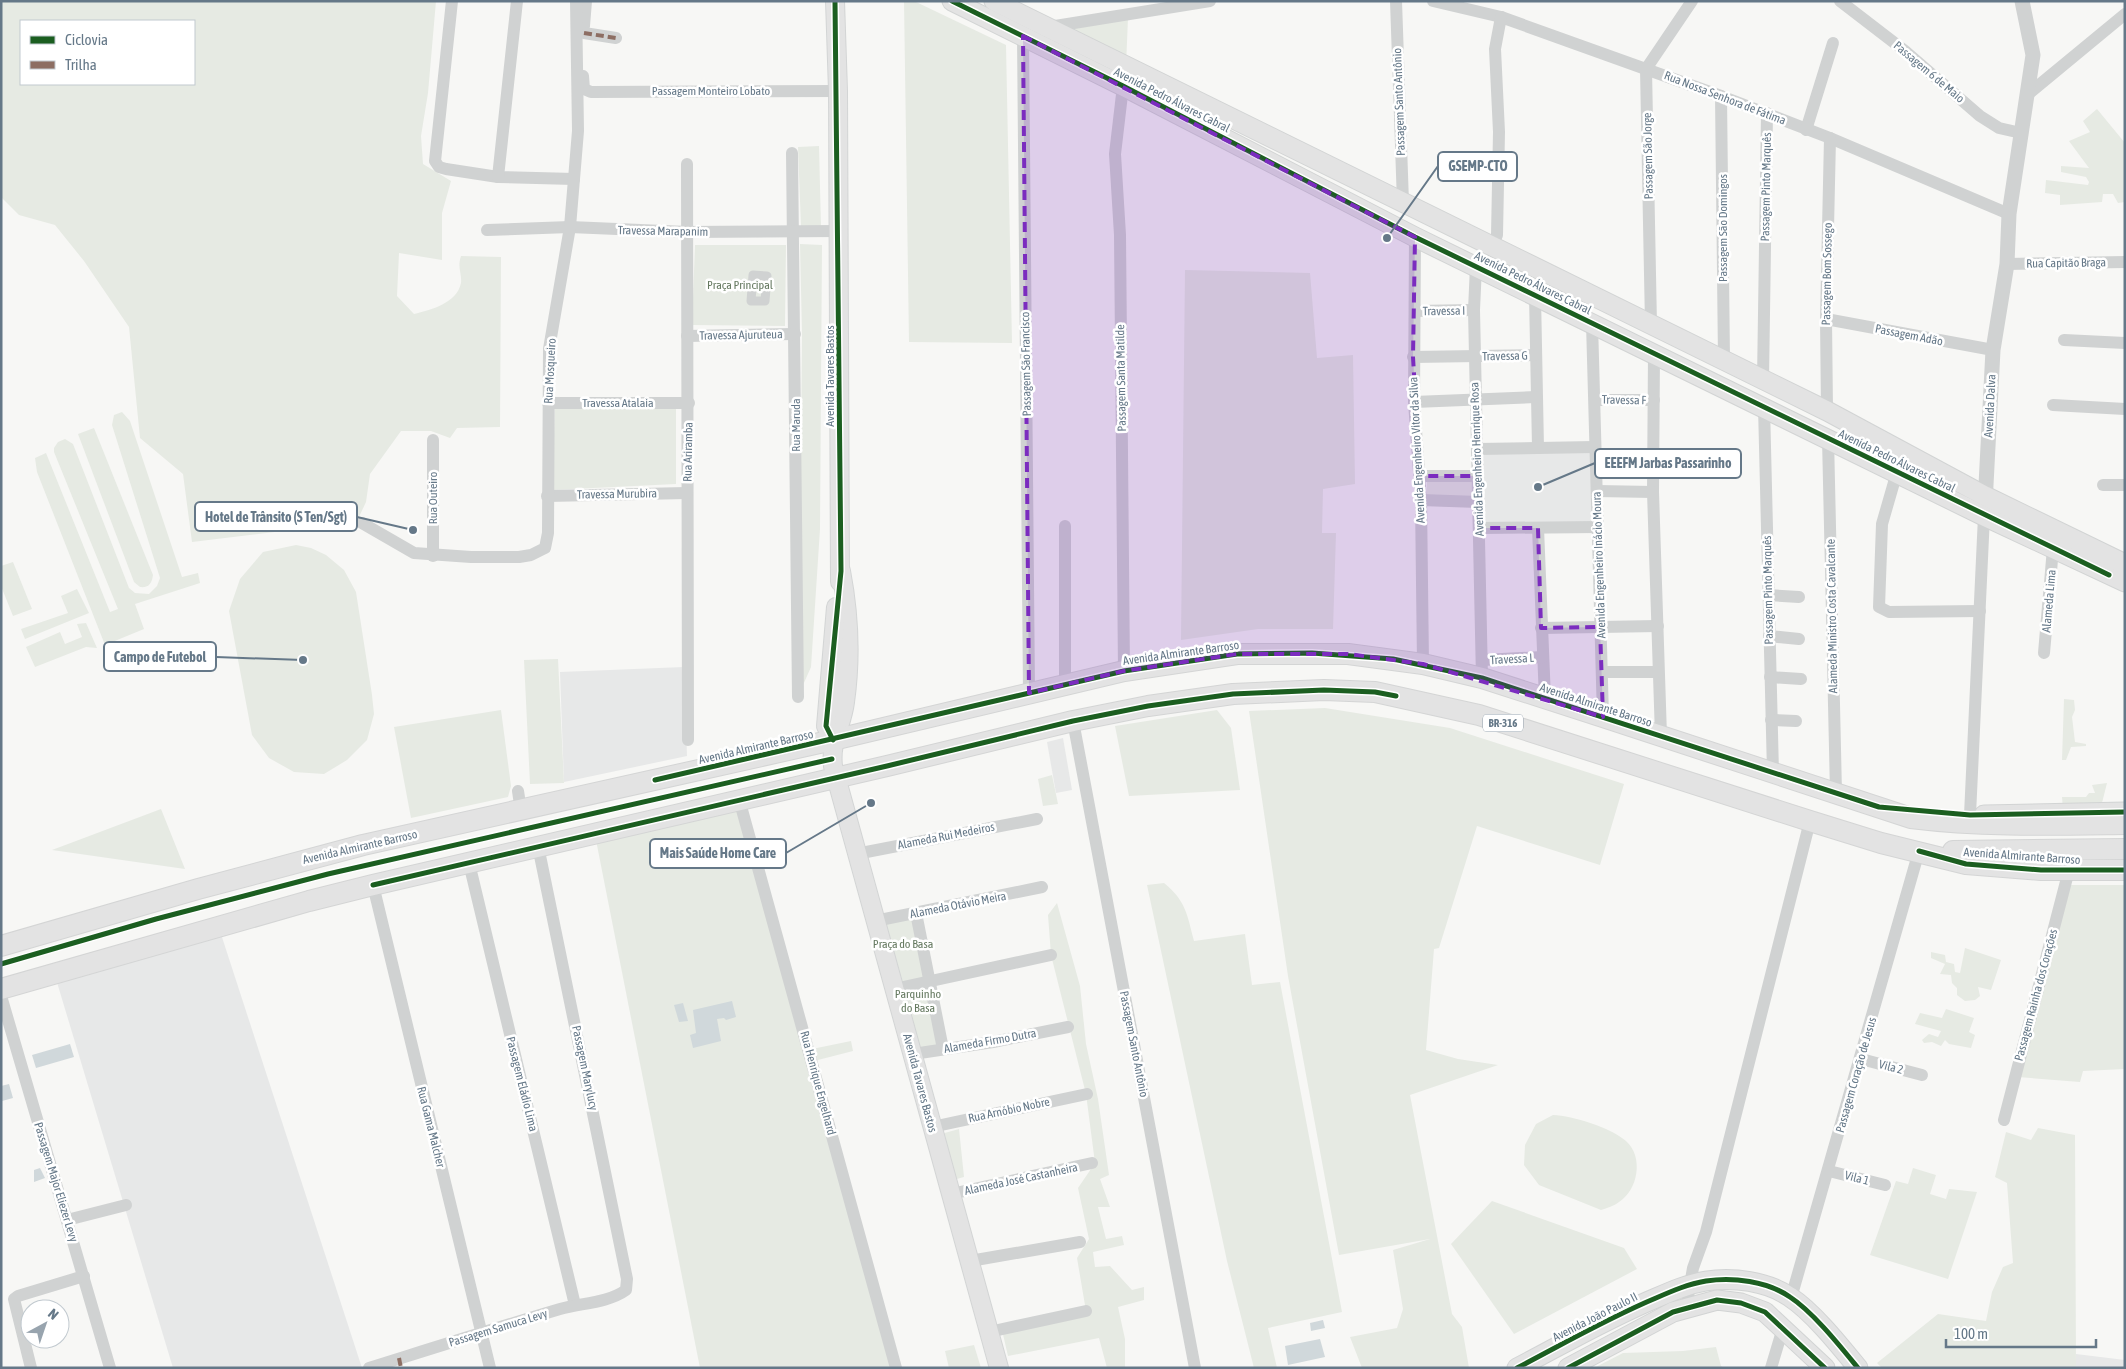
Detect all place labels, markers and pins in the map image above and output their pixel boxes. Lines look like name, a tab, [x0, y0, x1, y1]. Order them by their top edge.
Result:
callout: GSEMP-CTO	[1438, 152, 1517, 181]
callout: EEEFM Jarbas Passarinho	[1595, 449, 1741, 478]
callout: Hotel de Trânsito (S Ten/Sgt)	[195, 502, 357, 531]
callout: Campo de Futebol	[104, 642, 216, 671]
callout: Mais Saúde Home Care	[650, 839, 786, 868]

